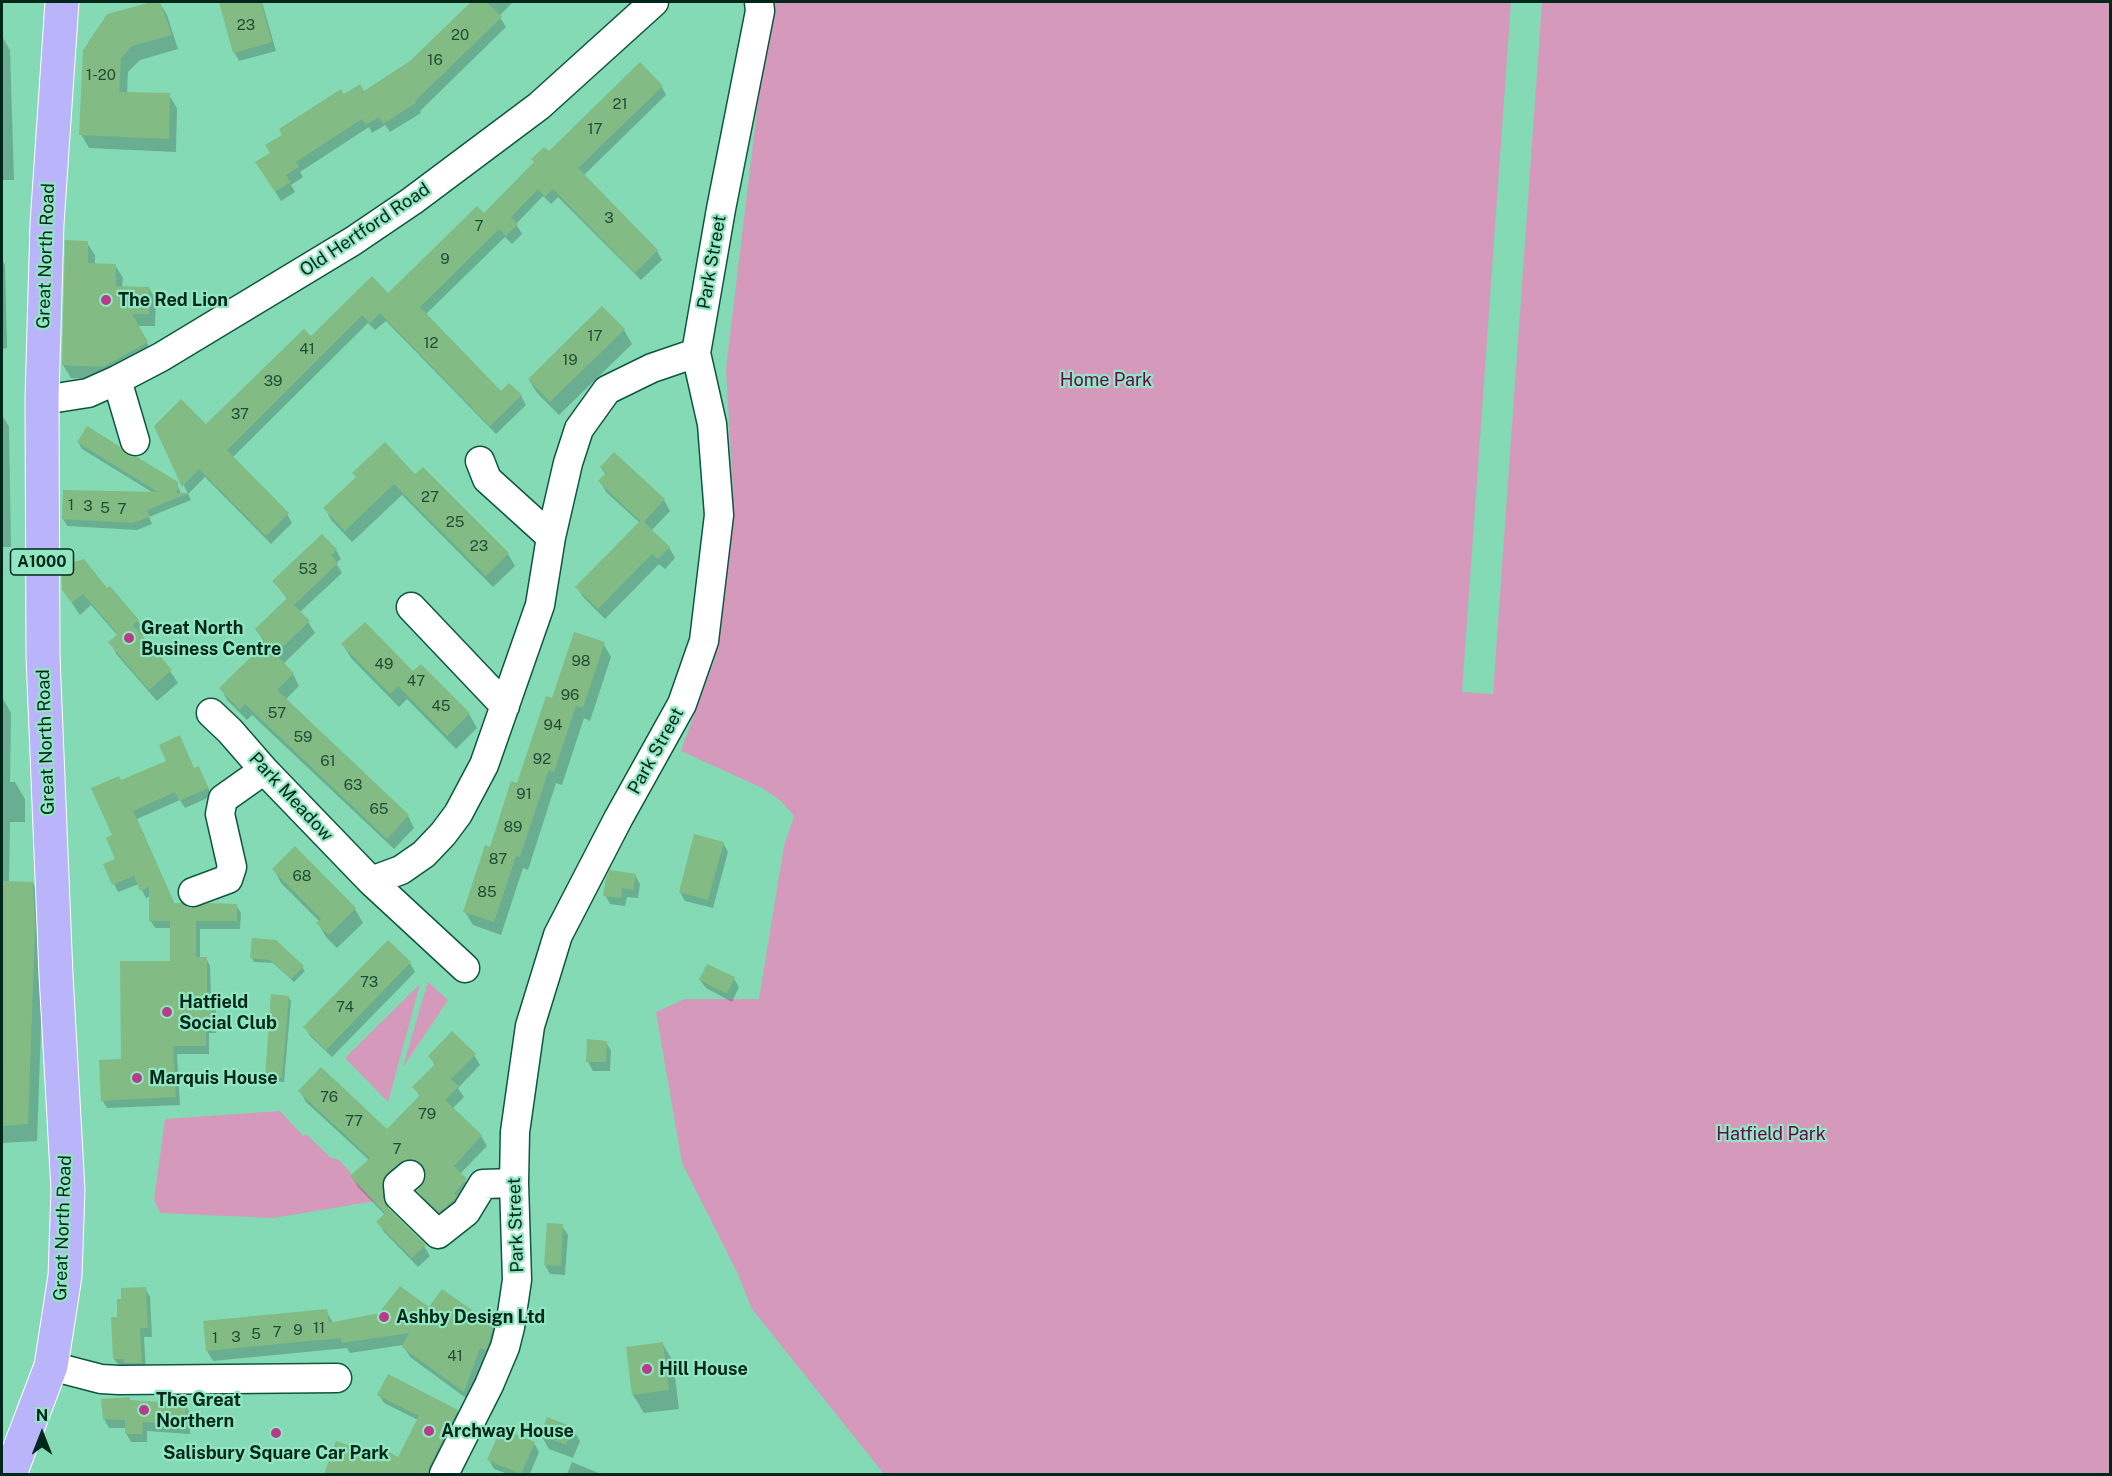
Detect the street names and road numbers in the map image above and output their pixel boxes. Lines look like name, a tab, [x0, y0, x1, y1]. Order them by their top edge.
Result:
street label: Old Hertford Road	[296, 179, 434, 281]
street label: Great North Road	[33, 183, 59, 329]
street label: Park Street	[693, 213, 731, 311]
road number: A1000	[10, 549, 74, 575]
street label: Great North Road	[33, 669, 59, 815]
street label: Park Street	[623, 704, 689, 798]
street label: Park Meadow	[244, 748, 338, 846]
street label: Great North Road	[50, 1155, 76, 1301]
street label: Park Street	[504, 1177, 528, 1273]

